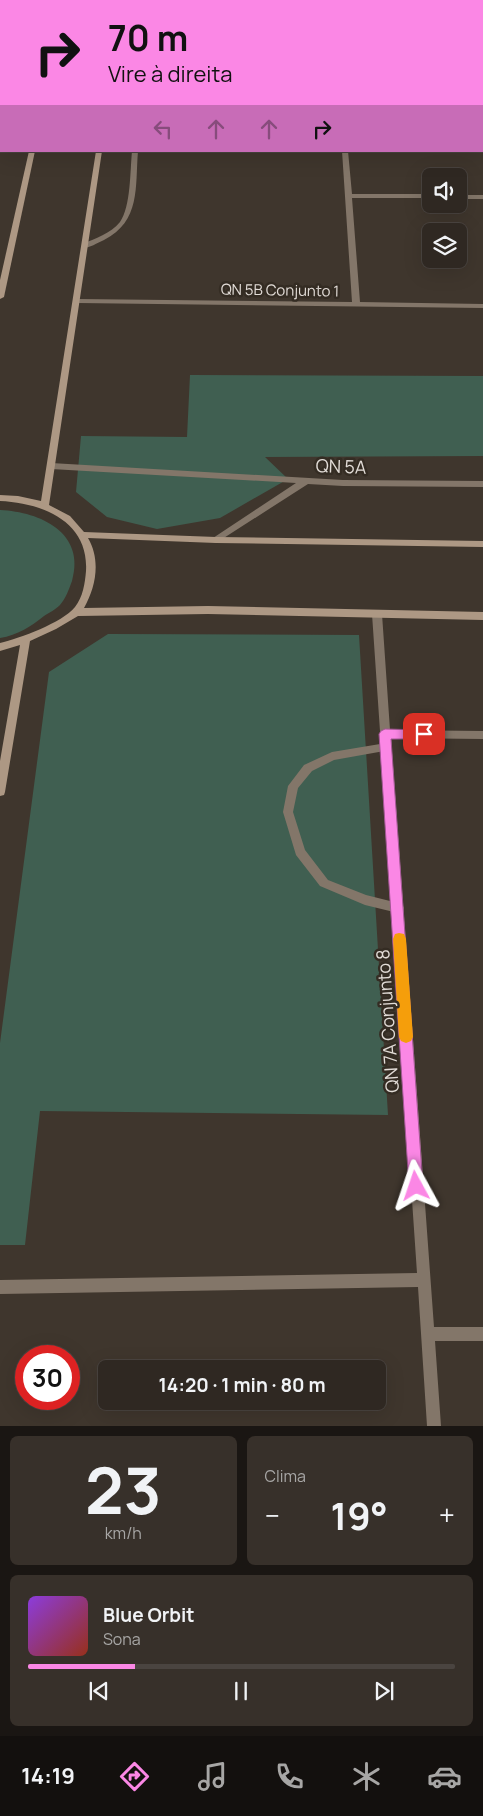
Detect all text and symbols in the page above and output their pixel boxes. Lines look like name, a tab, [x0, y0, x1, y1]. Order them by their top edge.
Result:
text: 70 m	[108, 14, 188, 62]
icon: right	[25, 20, 90, 85]
text: Vire à direita	[108, 59, 232, 89]
icon: left	[149, 115, 177, 143]
icon: ahead	[202, 115, 230, 143]
icon: ahead	[255, 115, 283, 143]
icon: right	[308, 115, 336, 143]
map controls	[422, 168, 467, 268]
button: sound	[422, 168, 467, 213]
button: layers	[422, 223, 467, 268]
street label: QN 5B Conjunto 1	[221, 278, 339, 302]
street label: QN 5A	[315, 453, 367, 479]
pin	[403, 713, 445, 755]
icon: arrive	[410, 720, 438, 748]
street label: QN 7A Conjunto 8	[370, 948, 404, 1094]
position arrow	[389, 1159, 441, 1211]
speed limit sign: 30	[15, 1345, 80, 1410]
text: 14:20 · 1 min · 80 m	[159, 1372, 325, 1398]
text: 23	[85, 1445, 162, 1534]
text: Clima	[265, 1465, 306, 1487]
text: 19°	[331, 1489, 388, 1541]
text: −	[265, 1496, 280, 1534]
text: +	[439, 1496, 455, 1534]
text: km/h	[105, 1522, 142, 1544]
text: Blue Orbit	[103, 1602, 195, 1628]
text: Sona	[103, 1628, 141, 1650]
icon: previous	[85, 1677, 113, 1705]
icon: pause	[227, 1677, 255, 1705]
icon: next	[370, 1677, 398, 1705]
icon: directions	[117, 1759, 152, 1794]
icon: music	[195, 1759, 230, 1794]
icon: phone	[272, 1759, 307, 1794]
icon: climate	[349, 1759, 384, 1794]
icon: car	[427, 1759, 462, 1794]
text: 14:19	[21, 1761, 75, 1791]

